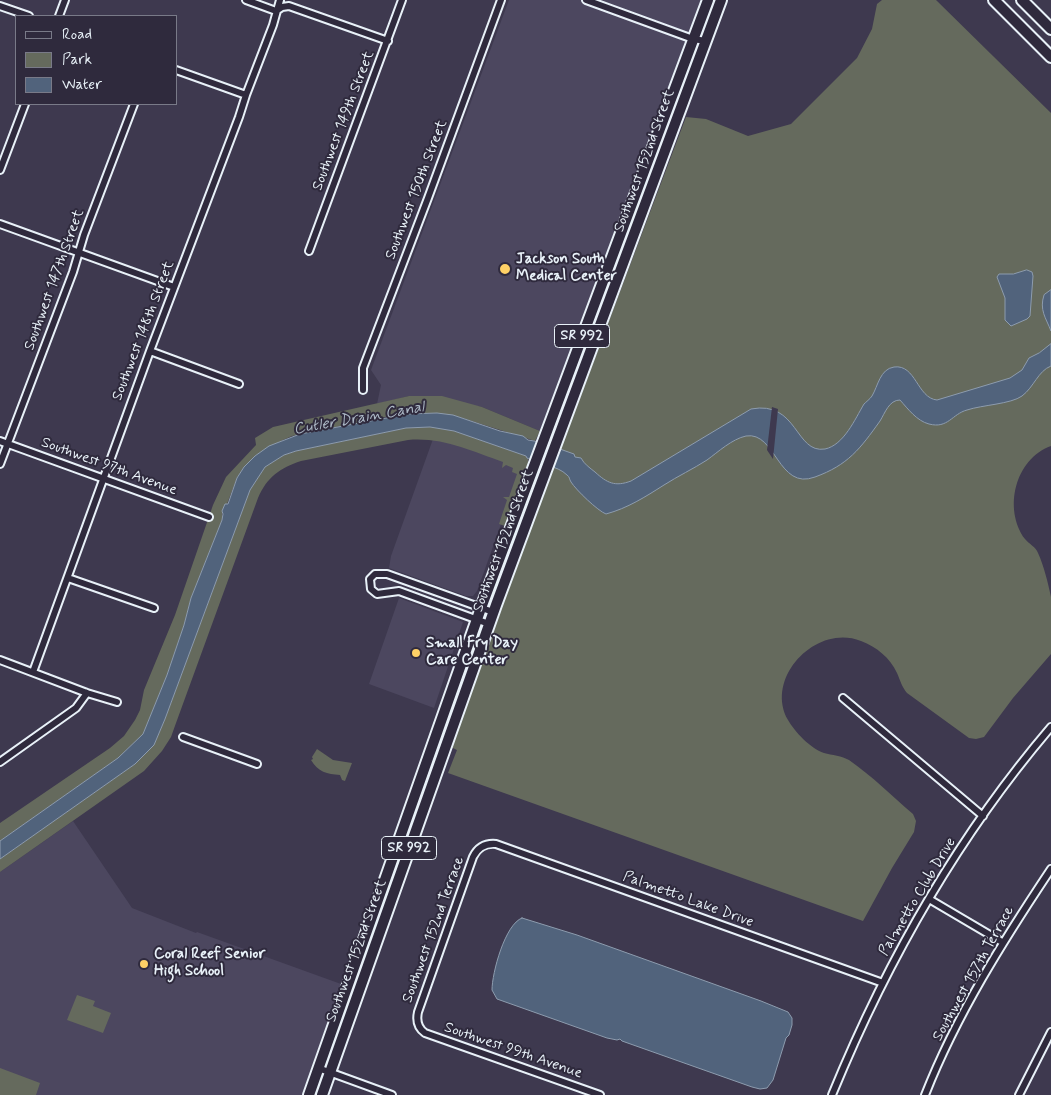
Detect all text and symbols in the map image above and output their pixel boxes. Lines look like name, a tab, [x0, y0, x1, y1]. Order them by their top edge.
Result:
legend	[15, 15, 178, 105]
text: Road	[62, 25, 92, 45]
street label: Southwest 149th Street	[309, 49, 379, 193]
text: Park	[62, 50, 92, 70]
text: Water	[62, 75, 102, 95]
street label: Southwest 152nd Street	[611, 87, 679, 235]
street label: Southwest 150th Street	[382, 118, 452, 262]
street label: Southwest 147th Street	[21, 207, 89, 353]
place label: Jackson South Medical Center	[516, 251, 617, 286]
street label: Southwest 148th Street	[109, 259, 179, 403]
marker: Jackson South Medical Center	[498, 262, 512, 276]
road number: SR 992	[554, 324, 610, 348]
water label: Cutler Drain Canal	[292, 398, 426, 440]
street label: Southwest 97th Avenue	[39, 434, 179, 500]
street label: Southwest 152nd Street	[470, 467, 538, 615]
place label: Small Fry Day Care Center	[426, 635, 518, 670]
marker: Small Fry Day Care Center	[410, 647, 422, 659]
street label: Palmetto Club Drive	[876, 835, 960, 959]
road number: SR 992	[382, 836, 436, 860]
street label: Southwest 152nd Terrace	[399, 854, 469, 1006]
street label: Palmetto Lake Drive	[620, 868, 756, 932]
street label: Southwest 152nd Street	[323, 877, 391, 1025]
street label: Southwest 157th Terrace	[929, 904, 1019, 1044]
place label: Coral Reef Senior High School	[154, 946, 265, 981]
marker: Coral Reef Senior High School	[138, 958, 150, 970]
street label: Southwest 99th Avenue	[442, 1019, 584, 1083]

